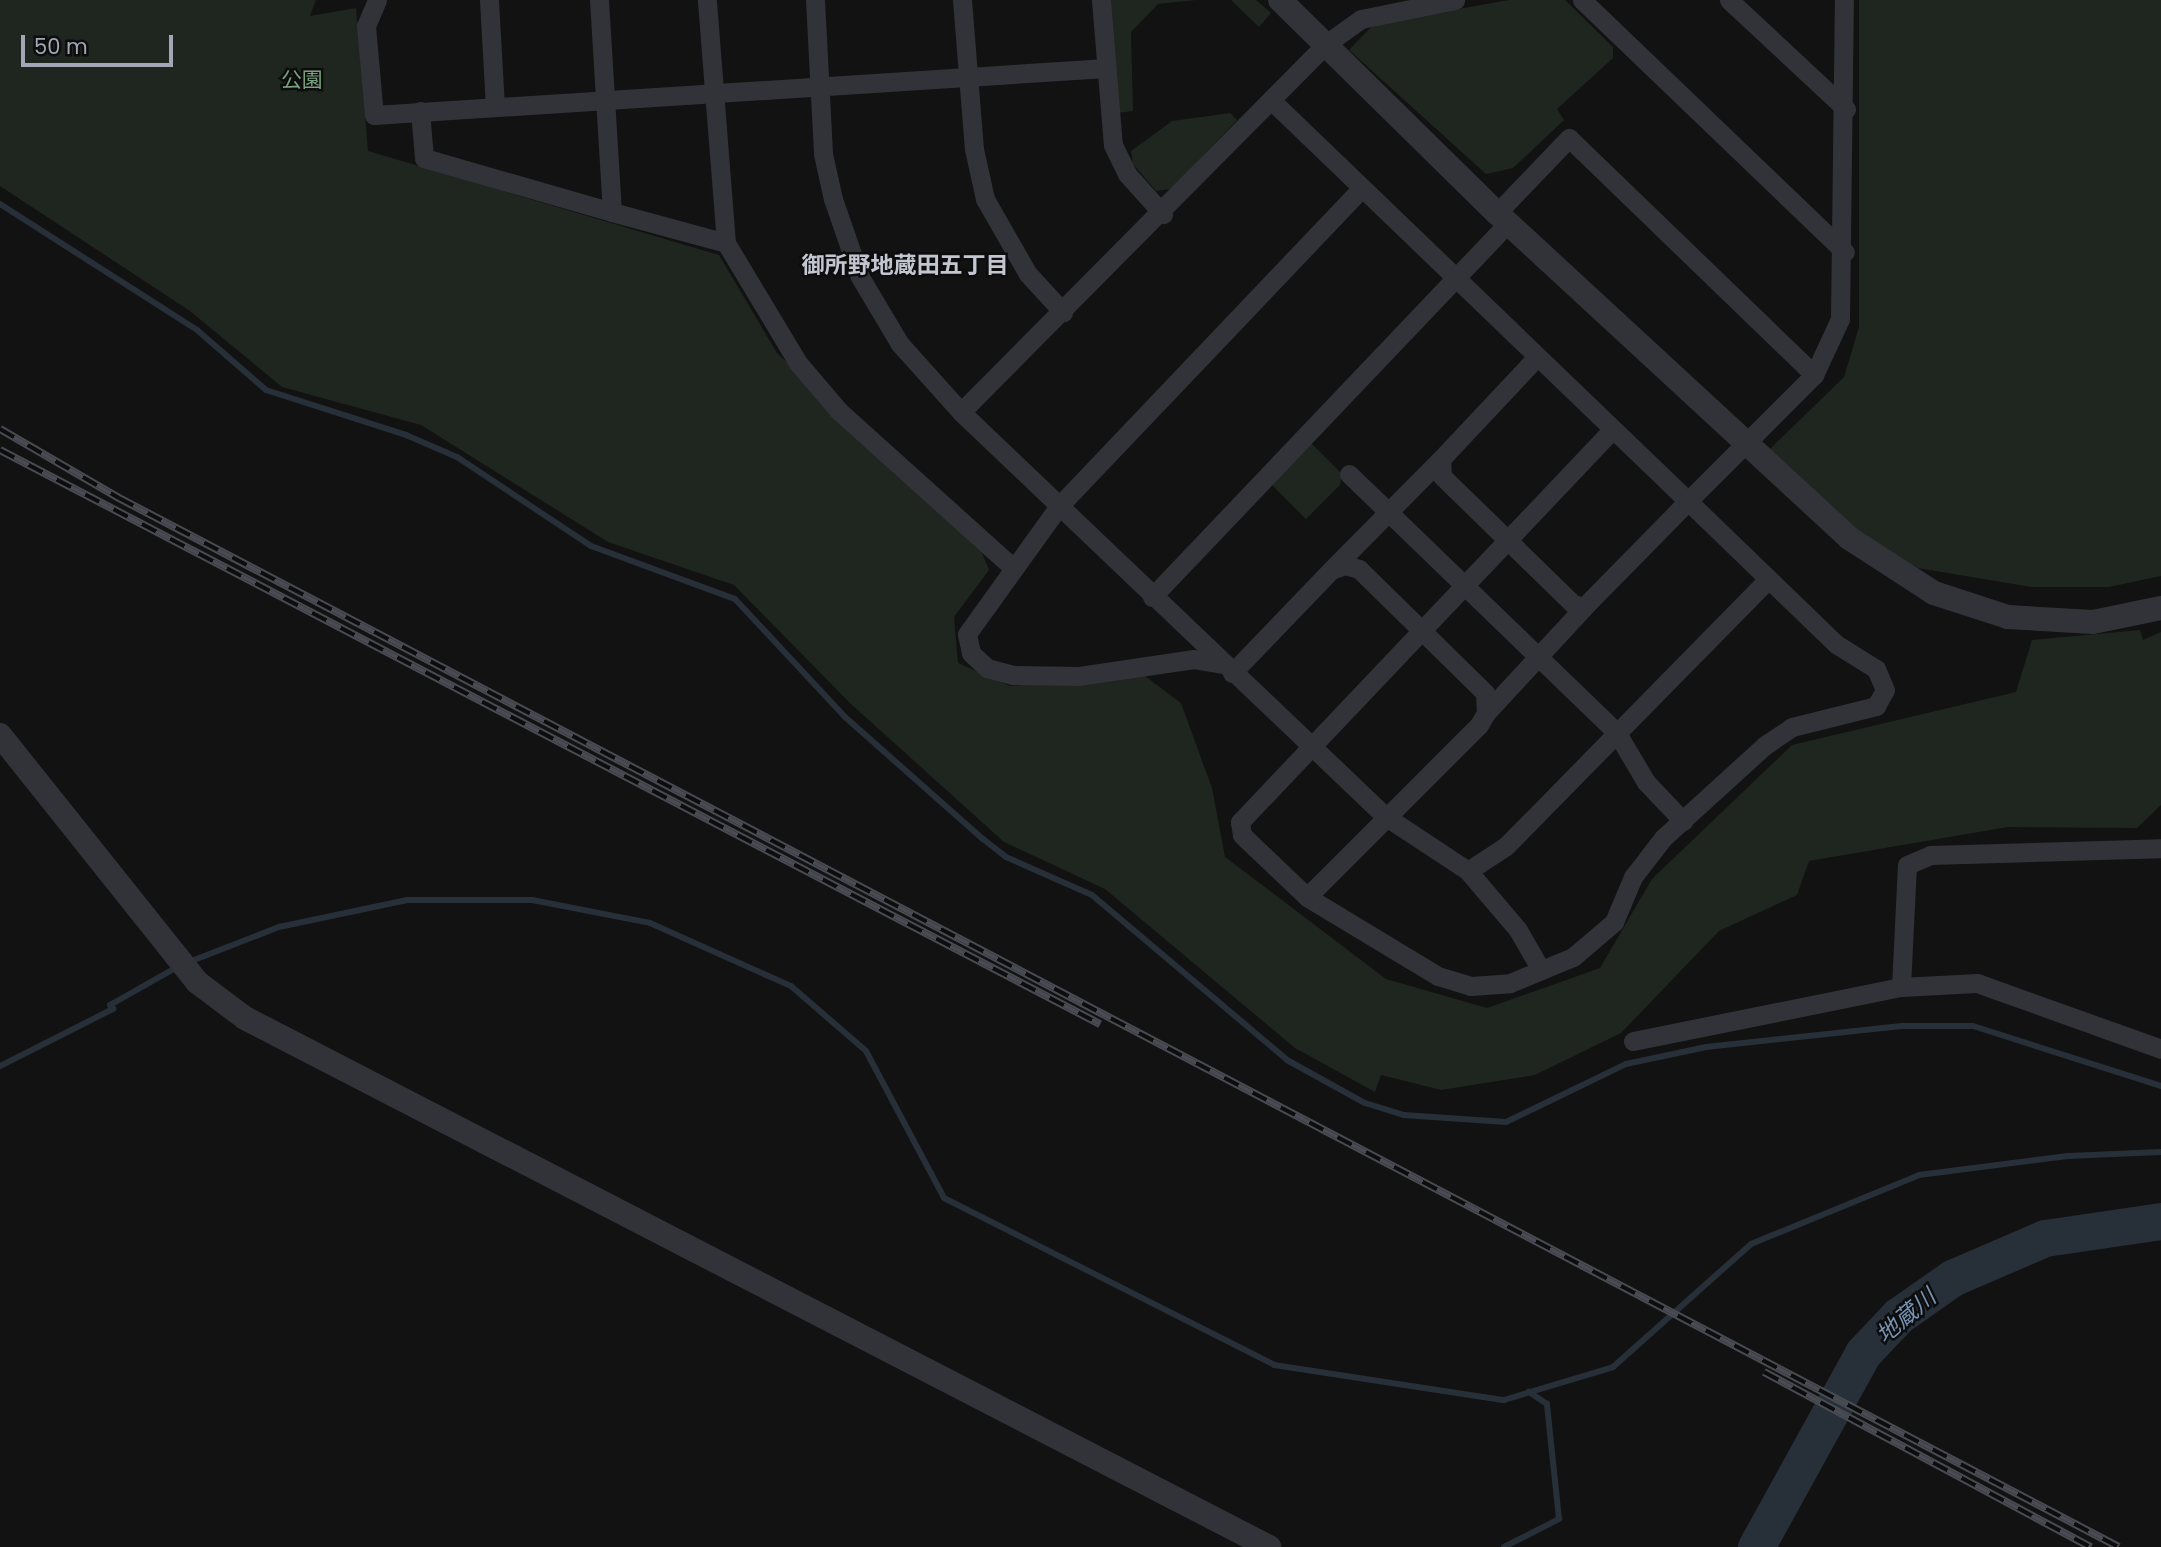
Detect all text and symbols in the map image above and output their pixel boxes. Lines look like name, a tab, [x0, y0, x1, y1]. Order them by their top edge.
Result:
scale bar	[24, 21, 177, 65]
text: 50 m	[34, 32, 88, 61]
park label: 公園	[281, 67, 323, 93]
district label: 御所野地蔵田五丁目	[802, 251, 1008, 279]
water label: 地蔵川	[1871, 1283, 1941, 1349]

